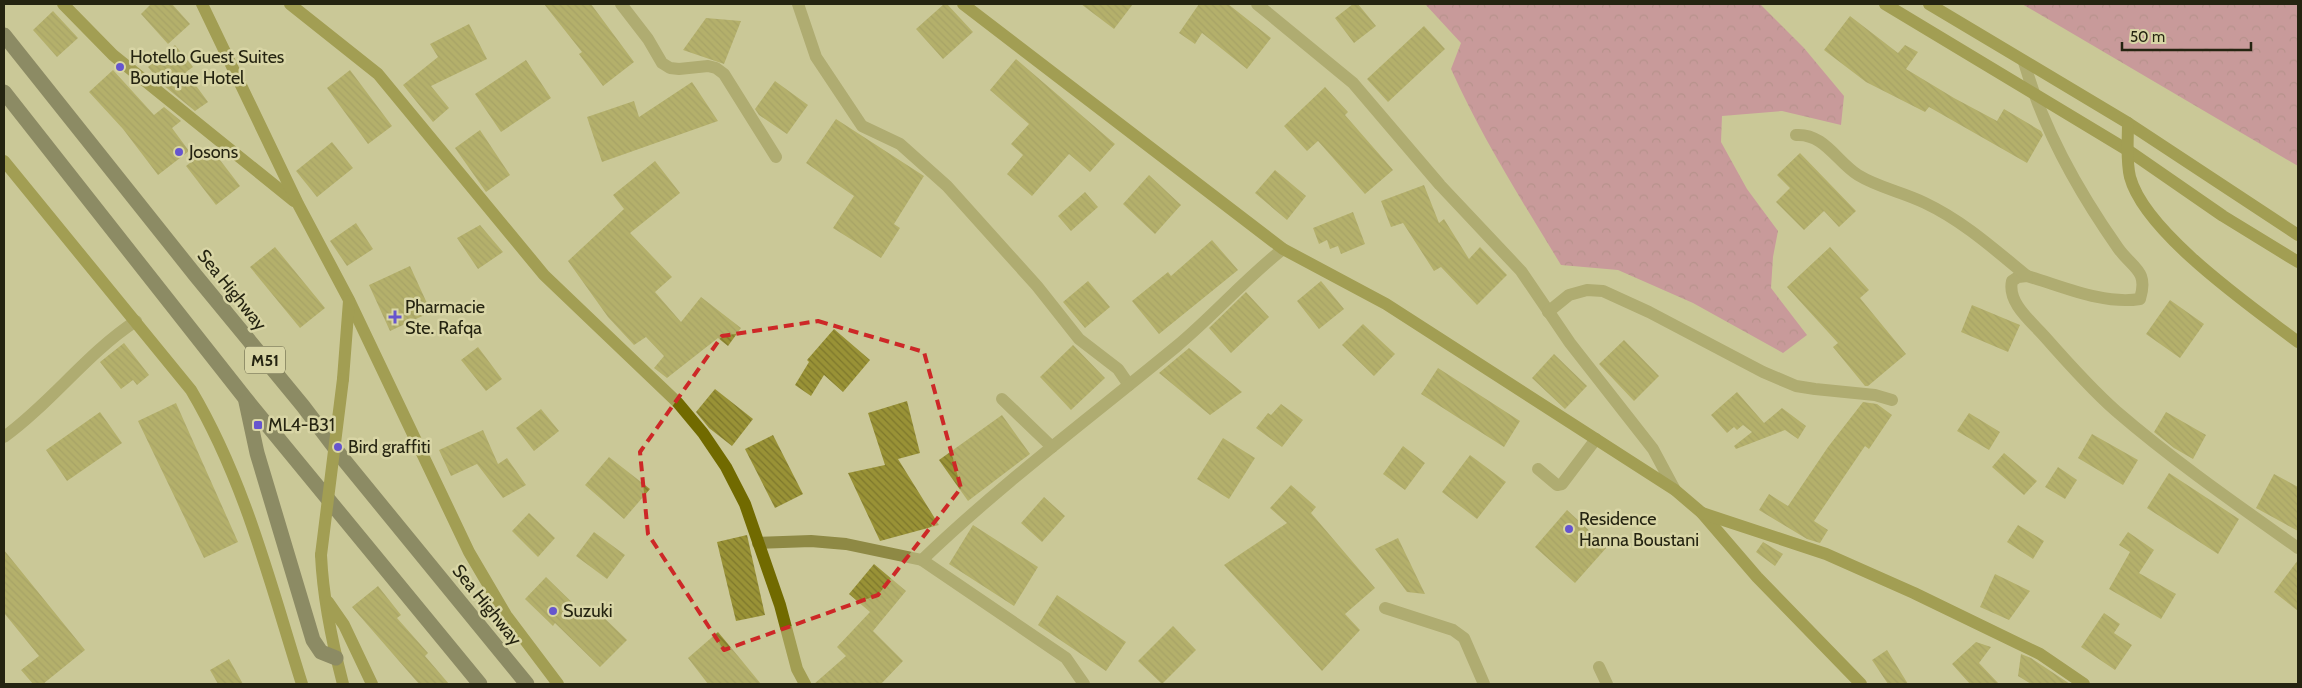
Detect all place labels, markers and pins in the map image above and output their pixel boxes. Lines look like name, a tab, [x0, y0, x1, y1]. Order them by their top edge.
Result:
place label: Hotello Guest Suites Boutique Hotel	[130, 46, 284, 89]
marker: Hotello Guest Suites Boutique Hotel	[114, 61, 126, 73]
place label: Josons	[188, 141, 238, 163]
marker: Josons	[173, 146, 185, 158]
place label: Pharmacie Ste. Rafqa	[405, 296, 485, 339]
marker: Pharmacie Ste. Rafqa	[389, 311, 401, 323]
place label: ML4-B31	[268, 414, 335, 436]
marker: ML4-B31	[252, 419, 264, 431]
place label: Bird graffiti	[348, 436, 431, 458]
marker: Bird graffiti	[332, 441, 344, 453]
place label: Residence Hanna Boustani	[1579, 508, 1699, 551]
marker: Residence Hanna Boustani	[1563, 523, 1575, 535]
place label: Suzuki	[563, 600, 613, 622]
marker: Suzuki	[547, 605, 559, 617]

